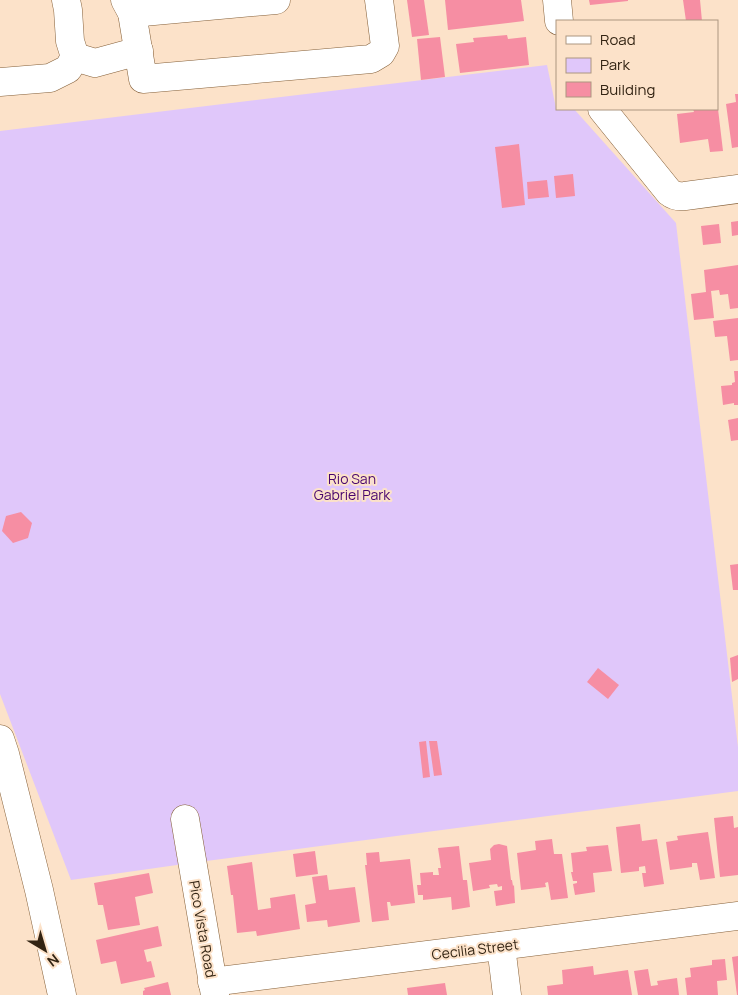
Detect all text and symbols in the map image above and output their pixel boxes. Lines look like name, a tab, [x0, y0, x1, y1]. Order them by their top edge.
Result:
legend	[556, 20, 718, 110]
text: Road	[600, 29, 636, 50]
text: Park	[600, 54, 630, 75]
text: Building	[600, 79, 655, 100]
park label: Rio San Gabriel Park	[314, 469, 391, 504]
street label: Pico Vista Road	[185, 879, 221, 979]
north arrow	[20, 925, 70, 975]
street label: Cecilia Street	[431, 934, 520, 964]
text: N	[43, 950, 63, 971]

